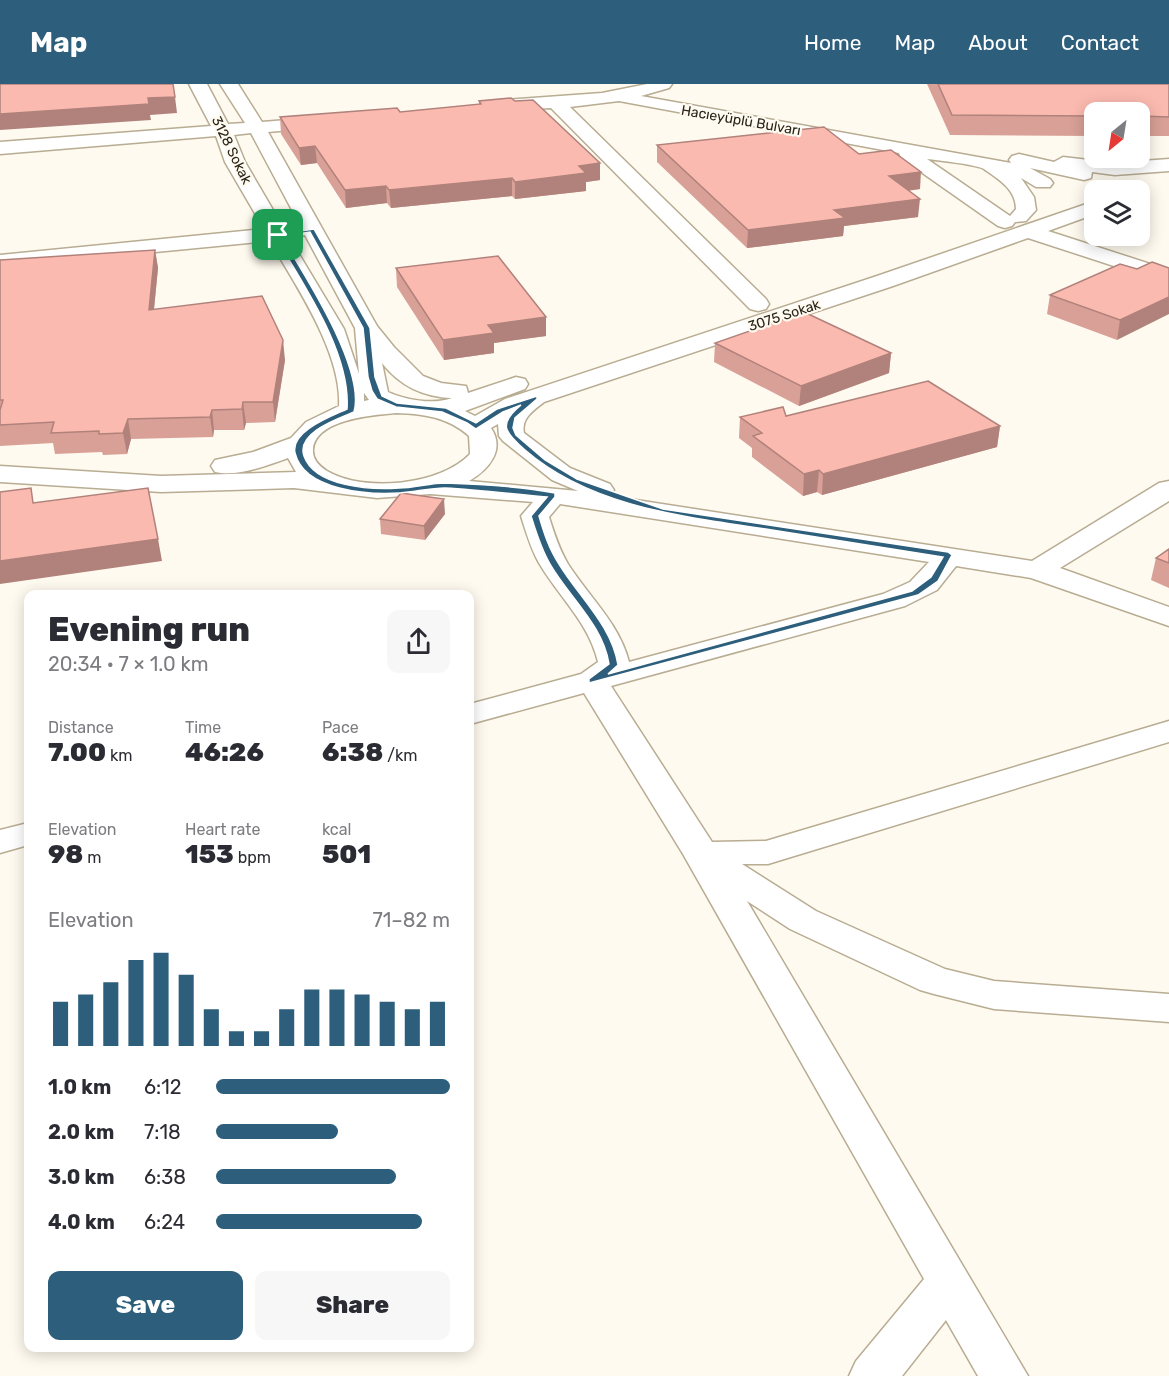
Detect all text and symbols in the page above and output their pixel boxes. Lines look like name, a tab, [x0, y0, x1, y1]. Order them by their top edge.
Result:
text: Map	[30, 26, 87, 59]
text: Home	[804, 30, 861, 55]
text: Map	[894, 30, 935, 55]
text: About	[968, 30, 1028, 55]
text: Contact	[1061, 30, 1139, 55]
street label: Hacıeyüplü Bulvarı	[680, 102, 802, 139]
north arrow	[1084, 102, 1150, 168]
map controls	[1084, 102, 1150, 246]
street label: 3128 Sokak	[208, 113, 256, 188]
button: layers	[1084, 180, 1150, 246]
pin	[252, 209, 303, 260]
icon: arrive	[261, 218, 294, 251]
street label: 3075 Sokak	[746, 296, 823, 335]
text: Evening run	[48, 610, 250, 649]
button: share	[387, 610, 450, 673]
text: 20:34 · 7 × 1.0 km	[48, 652, 209, 676]
text: Distance	[48, 718, 114, 737]
text: Time	[185, 718, 221, 737]
text: Pace	[322, 718, 359, 737]
text: 7.00	[48, 737, 106, 768]
text: 46:26	[185, 737, 264, 768]
text: 6:38	[322, 737, 383, 768]
text: km	[106, 746, 133, 765]
text: /km	[383, 746, 417, 765]
text: Elevation	[48, 820, 117, 839]
text: Heart rate	[185, 820, 260, 839]
text: kcal	[322, 820, 351, 839]
text: 98	[48, 839, 83, 870]
text: 153	[185, 839, 234, 870]
text: 501	[322, 839, 371, 870]
text: m	[83, 848, 101, 867]
text: bpm	[234, 848, 271, 867]
text: Elevation	[48, 908, 134, 932]
text: 71–82 m	[373, 908, 450, 932]
text: 1.0 km	[48, 1075, 111, 1099]
text: 6:12	[144, 1075, 181, 1099]
text: 2.0 km	[48, 1120, 114, 1144]
text: 7:18	[144, 1120, 181, 1144]
text: 3.0 km	[48, 1165, 115, 1189]
text: 6:38	[144, 1165, 186, 1189]
text: 4.0 km	[48, 1210, 115, 1234]
text: 6:24	[144, 1210, 185, 1234]
button: Save	[48, 1271, 243, 1340]
button: Share	[255, 1271, 450, 1340]

